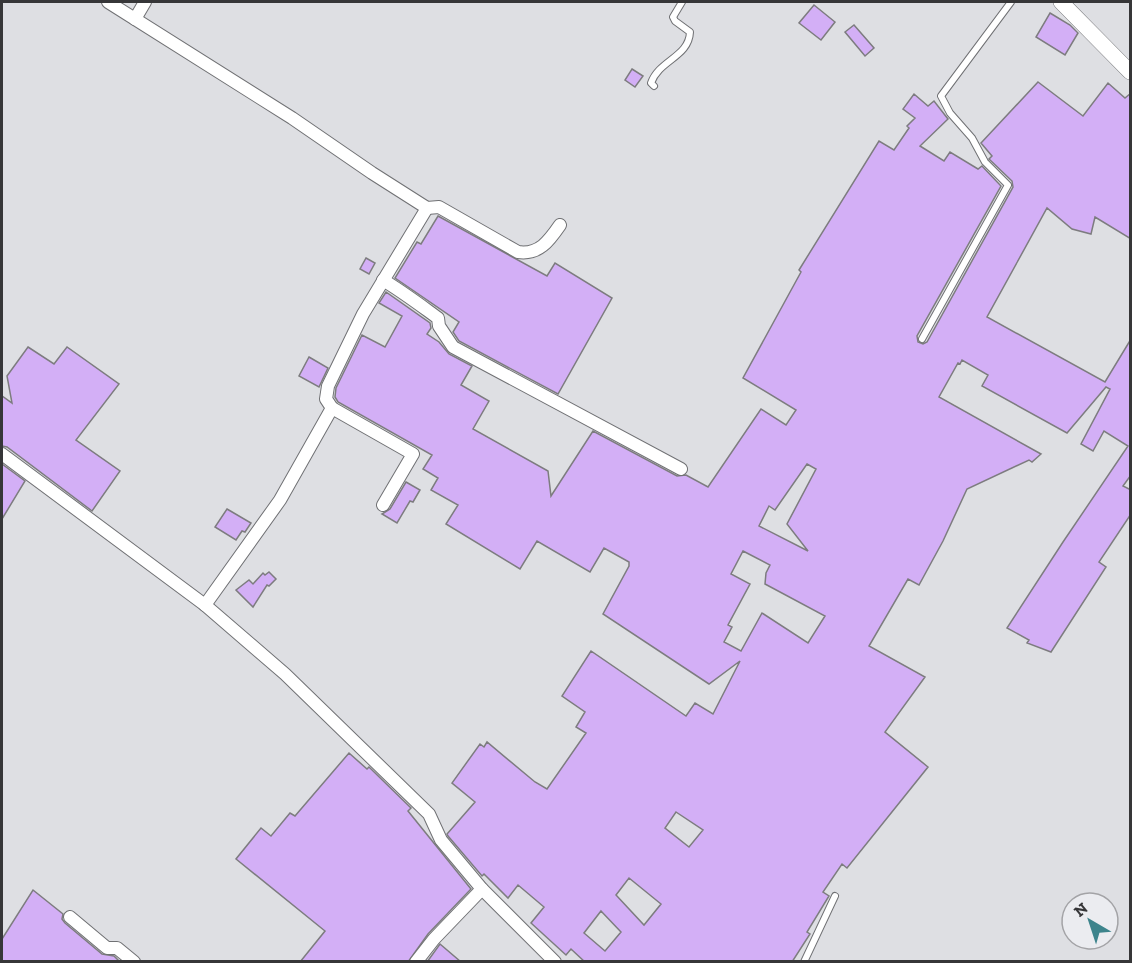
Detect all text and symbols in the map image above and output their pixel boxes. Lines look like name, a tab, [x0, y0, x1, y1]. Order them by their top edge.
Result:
north arrow	[1060, 891, 1120, 951]
text: N	[1070, 899, 1092, 921]

